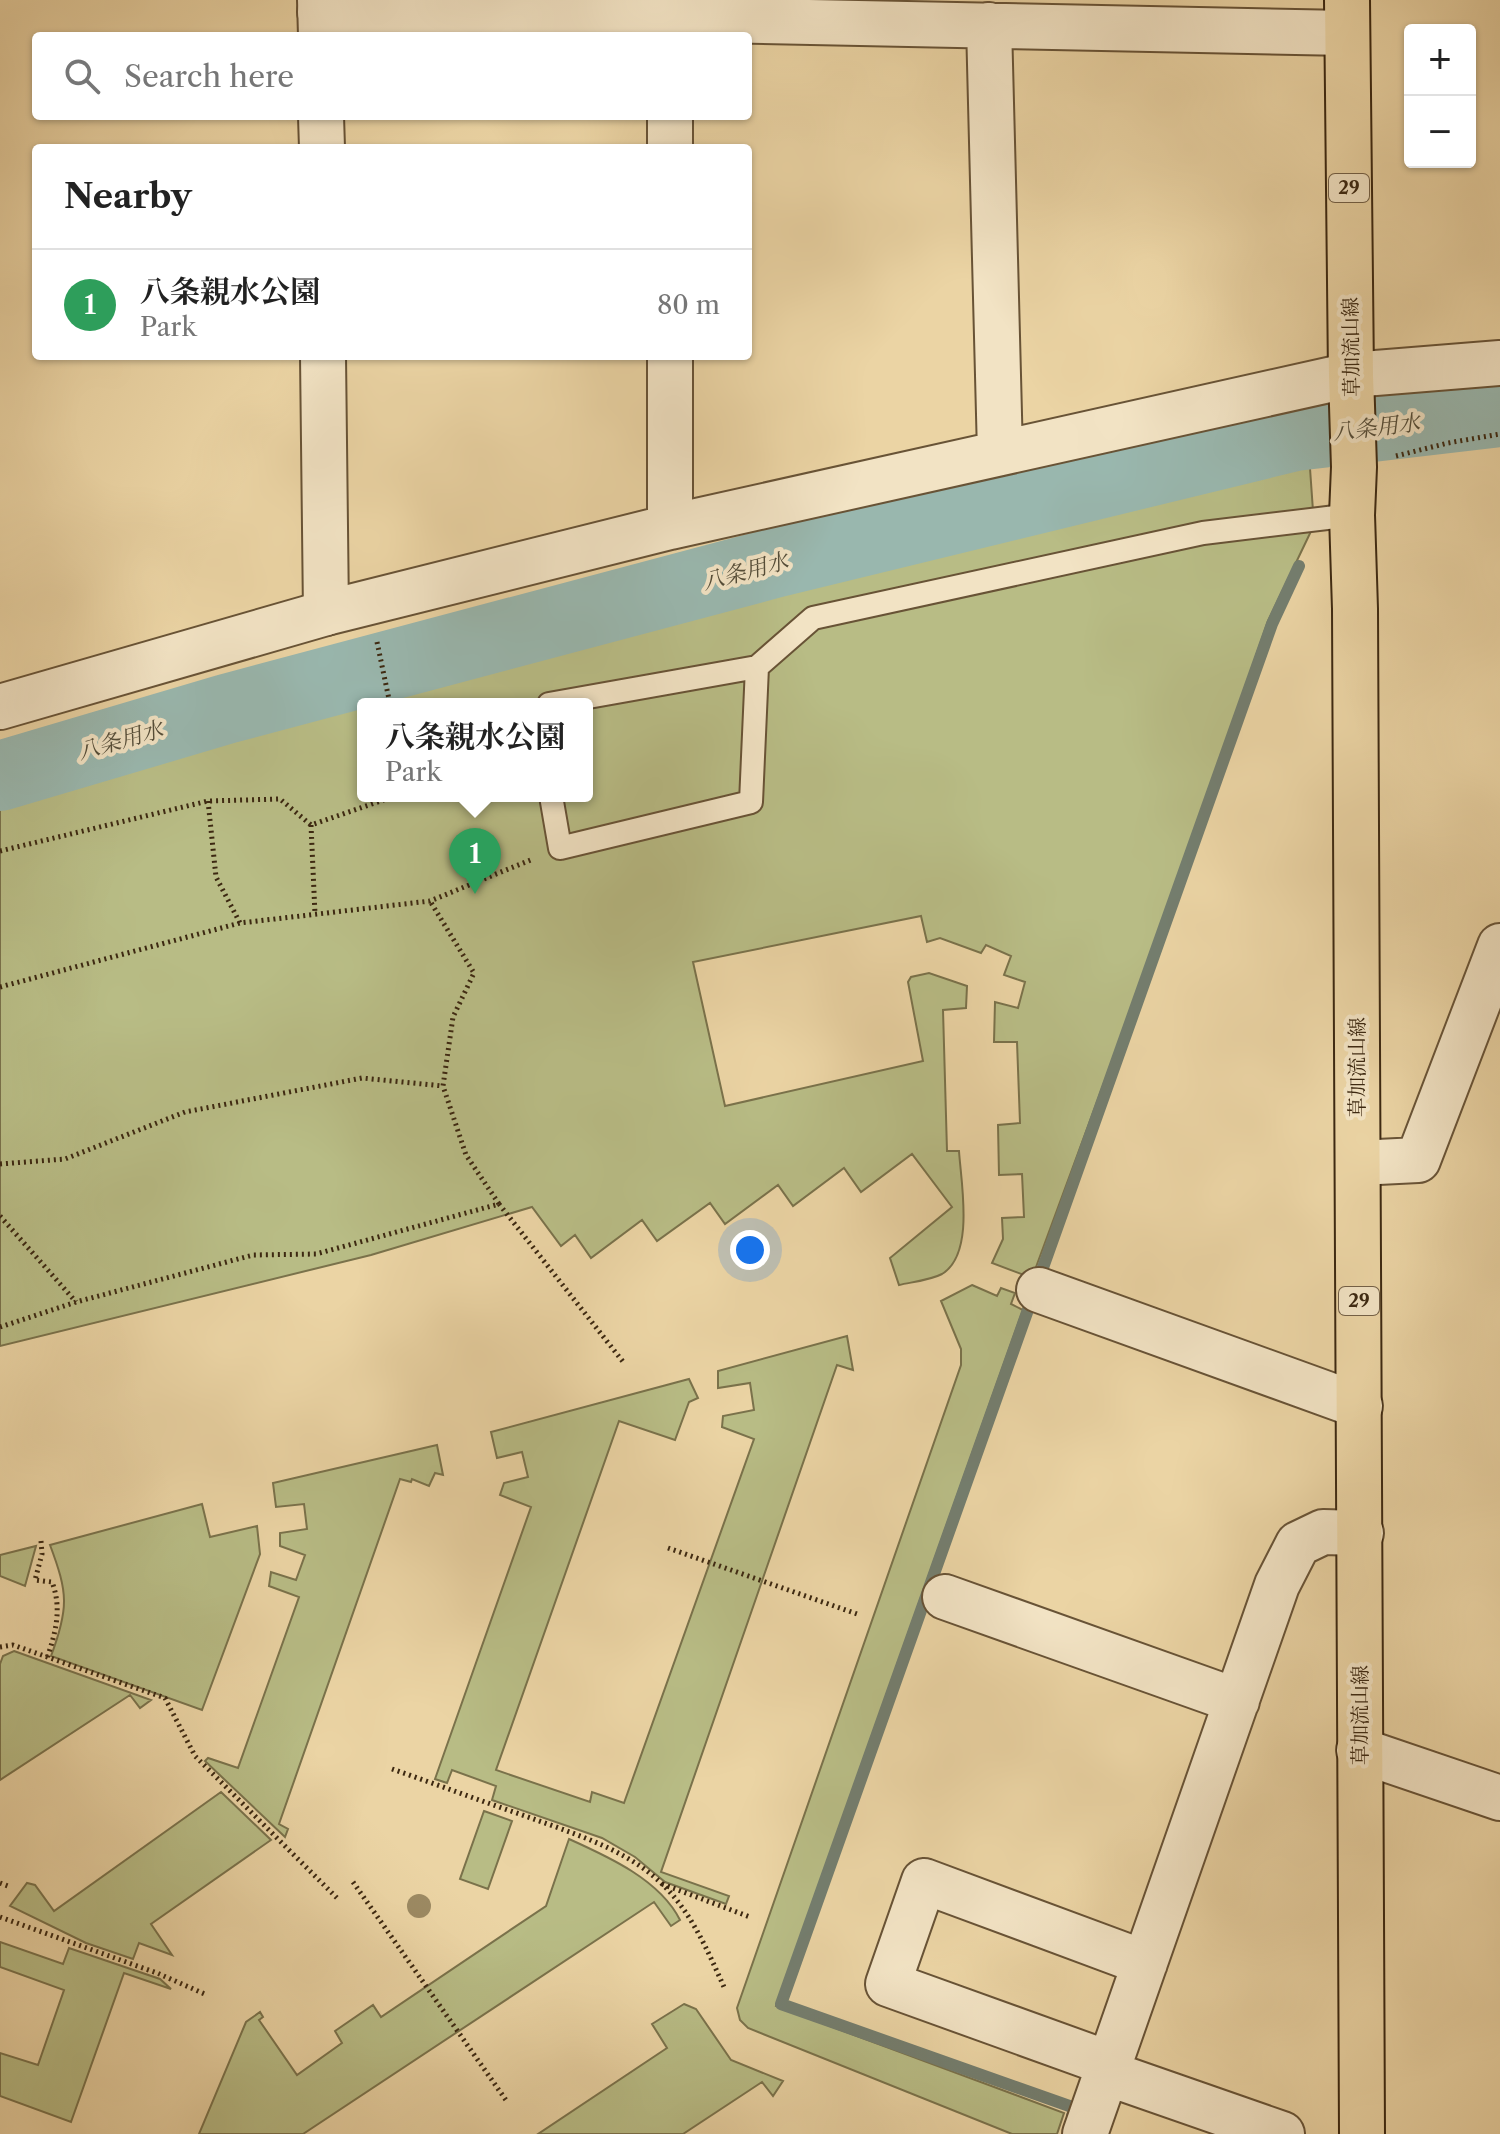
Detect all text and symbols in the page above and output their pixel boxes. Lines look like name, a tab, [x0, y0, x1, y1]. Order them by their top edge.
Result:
map controls	[1404, 24, 1476, 168]
button: +	[1404, 24, 1476, 96]
search box	[32, 32, 752, 120]
icon: search	[60, 54, 104, 98]
text: Search here	[124, 58, 294, 95]
button: −	[1404, 96, 1476, 168]
road number: 29	[1329, 174, 1369, 202]
text: Nearby	[64, 175, 192, 217]
text: 八条親水公園	[140, 273, 320, 310]
text: 1	[84, 289, 96, 321]
text: 80 m	[657, 289, 720, 321]
street label: 草加流山線	[1338, 297, 1364, 397]
text: Park	[140, 311, 197, 343]
water label: 八条用水	[1331, 408, 1423, 446]
water label: 八条用水	[699, 547, 793, 596]
popup	[357, 698, 593, 802]
water label: 八条用水	[74, 715, 168, 766]
text: 八条親水公園	[385, 718, 565, 755]
text: Park	[385, 756, 442, 788]
pin: 1	[449, 828, 501, 894]
street label: 草加流山線	[1345, 1017, 1369, 1117]
your location	[730, 1230, 770, 1270]
road number: 29	[1339, 1287, 1379, 1315]
street label: 草加流山線	[1348, 1665, 1372, 1765]

